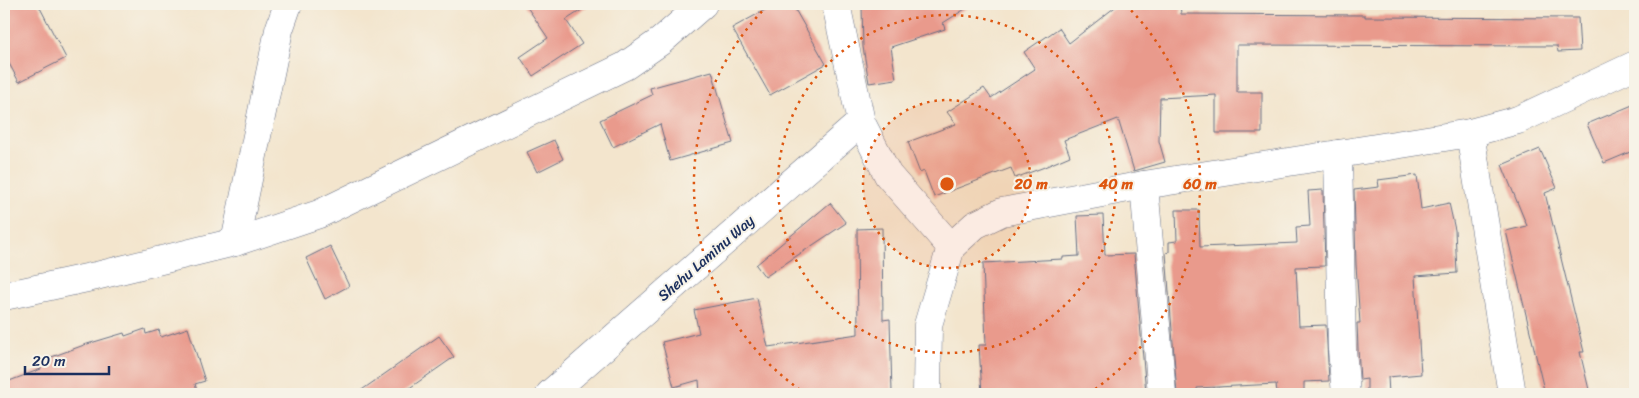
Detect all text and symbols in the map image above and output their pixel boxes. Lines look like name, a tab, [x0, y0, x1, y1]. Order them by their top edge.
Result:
text: 20 m	[1013, 171, 1048, 197]
text: 40 m	[1098, 171, 1134, 197]
text: 60 m	[1182, 171, 1217, 197]
centre of rings	[938, 175, 956, 193]
street label: Shehu Laminu Way	[651, 208, 761, 308]
scale bar	[25, 343, 109, 375]
text: 20 m	[32, 348, 66, 374]

